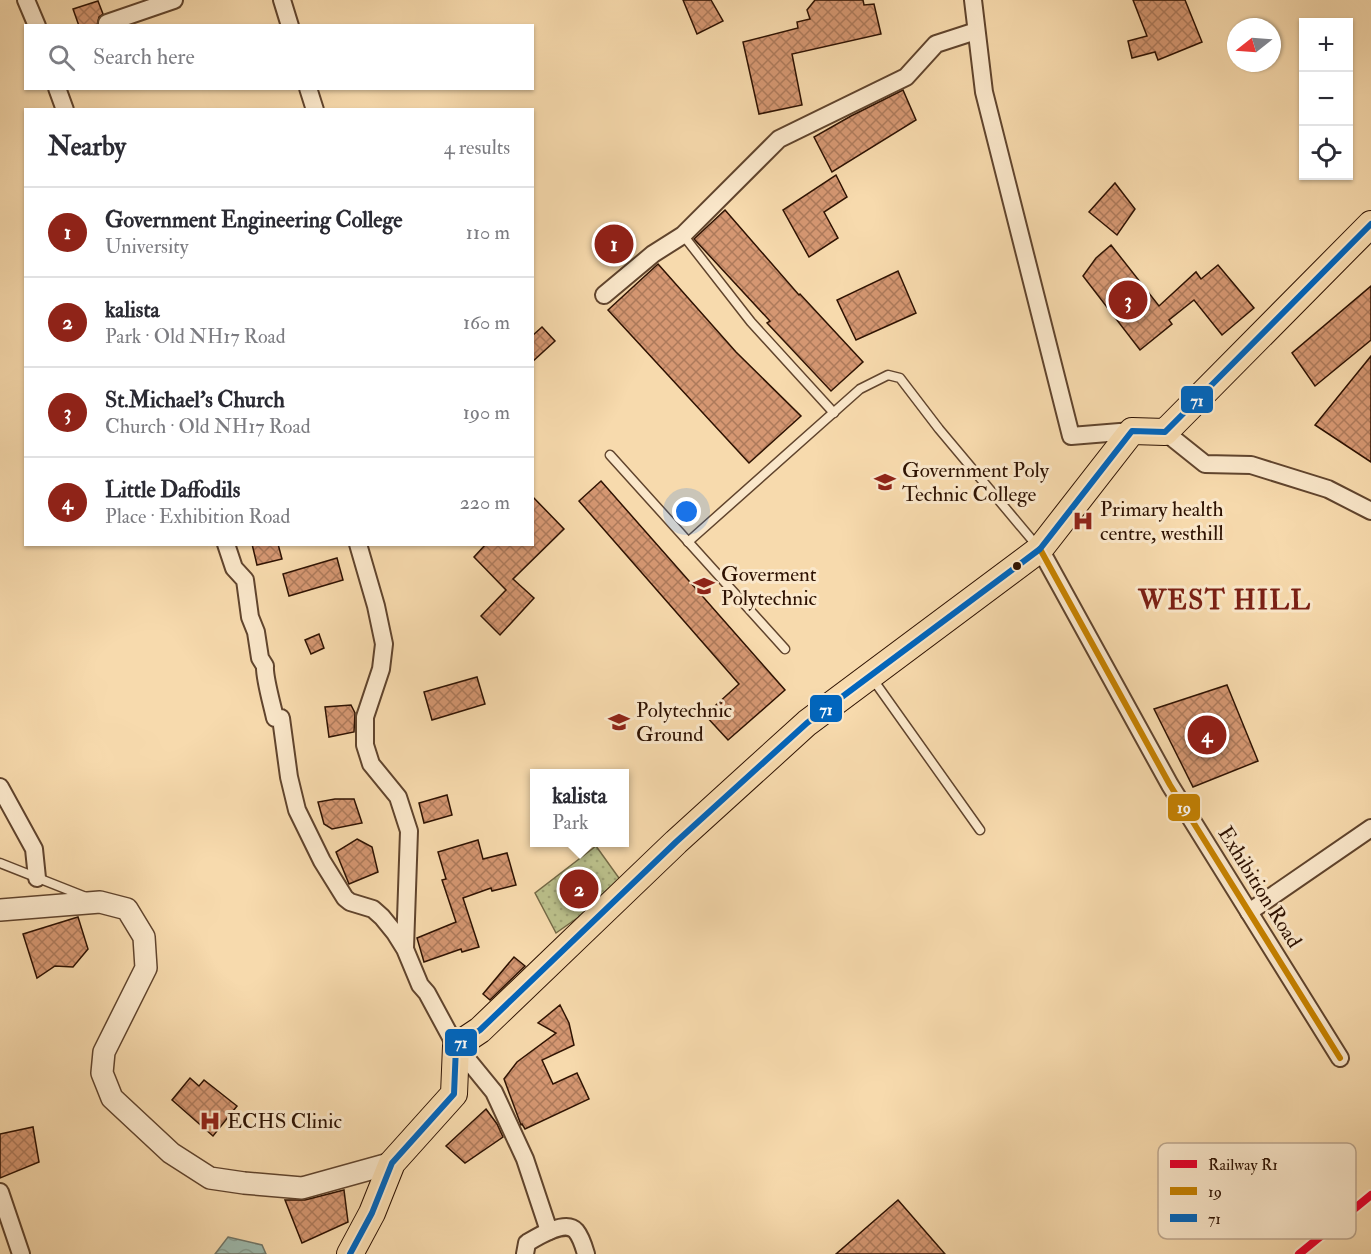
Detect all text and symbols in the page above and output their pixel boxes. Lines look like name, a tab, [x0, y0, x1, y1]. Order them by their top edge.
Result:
north arrow	[1227, 18, 1281, 72]
map controls	[1299, 18, 1353, 180]
button: +	[1299, 18, 1353, 72]
search box	[24, 24, 534, 90]
icon: search	[45, 41, 78, 74]
text: Search here	[93, 43, 195, 71]
button: −	[1299, 72, 1353, 126]
button: locate	[1299, 126, 1353, 180]
text: Nearby	[48, 131, 126, 163]
text: 4 results	[444, 135, 510, 160]
text: Government Engineering College	[105, 206, 403, 234]
text: 1	[64, 220, 71, 245]
text: 110 m	[466, 220, 510, 245]
pin: 1	[594, 222, 634, 266]
text: University	[105, 234, 188, 259]
pin: 3	[1108, 278, 1148, 322]
text: kalista	[105, 296, 160, 324]
text: 2	[62, 310, 73, 335]
text: 160 m	[463, 310, 510, 335]
text: Park · Old NH17 Road	[105, 324, 286, 349]
line badge: 71	[1180, 385, 1214, 414]
text: St.Michael's Church	[105, 386, 285, 414]
text: 71	[1190, 391, 1204, 411]
text: 3	[64, 400, 71, 425]
text: 190 m	[463, 400, 510, 425]
text: Church · Old NH17 Road	[105, 414, 311, 439]
place label: Government Poly Technic College	[902, 457, 1050, 508]
school or university icon: Government Poly Technic College	[873, 470, 897, 494]
text: Little Daffodils	[105, 476, 240, 504]
text: 4	[62, 490, 73, 515]
text: 220 m	[460, 490, 510, 515]
place label: Primary health centre, westhill	[1100, 496, 1224, 547]
your location	[672, 497, 701, 526]
text: Place · Exhibition Road	[105, 504, 290, 529]
hospital icon: Primary health centre, westhill	[1071, 509, 1095, 533]
unlabelled marker	[1011, 560, 1023, 572]
place label: Goverment Polytechnic	[721, 561, 818, 612]
school or university icon: Goverment Polytechnic	[692, 574, 716, 598]
district label: WEST HILL	[1137, 584, 1312, 617]
line badge: 71	[809, 694, 843, 723]
place label: Polytechnic Ground	[636, 697, 733, 748]
text: 71	[819, 700, 833, 720]
school or university icon: Polytechnic Ground	[607, 710, 631, 734]
pin: 4	[1188, 712, 1226, 758]
popup	[530, 769, 629, 847]
text: kalista	[552, 782, 607, 810]
line badge: 19	[1167, 793, 1201, 822]
text: 19	[1177, 798, 1191, 818]
text: Park	[552, 810, 589, 835]
street label: Exhibition Road	[1212, 822, 1308, 954]
pin: 2	[560, 866, 598, 912]
line badge: 71	[444, 1028, 478, 1057]
text: 71	[454, 1033, 468, 1053]
place label: ECHS Clinic	[227, 1108, 342, 1135]
hospital icon: ECHS Clinic	[198, 1109, 222, 1133]
legend	[1158, 1143, 1356, 1239]
text: Railway R1	[1208, 1155, 1278, 1175]
text: 19	[1208, 1182, 1222, 1202]
text: 71	[1208, 1209, 1221, 1229]

